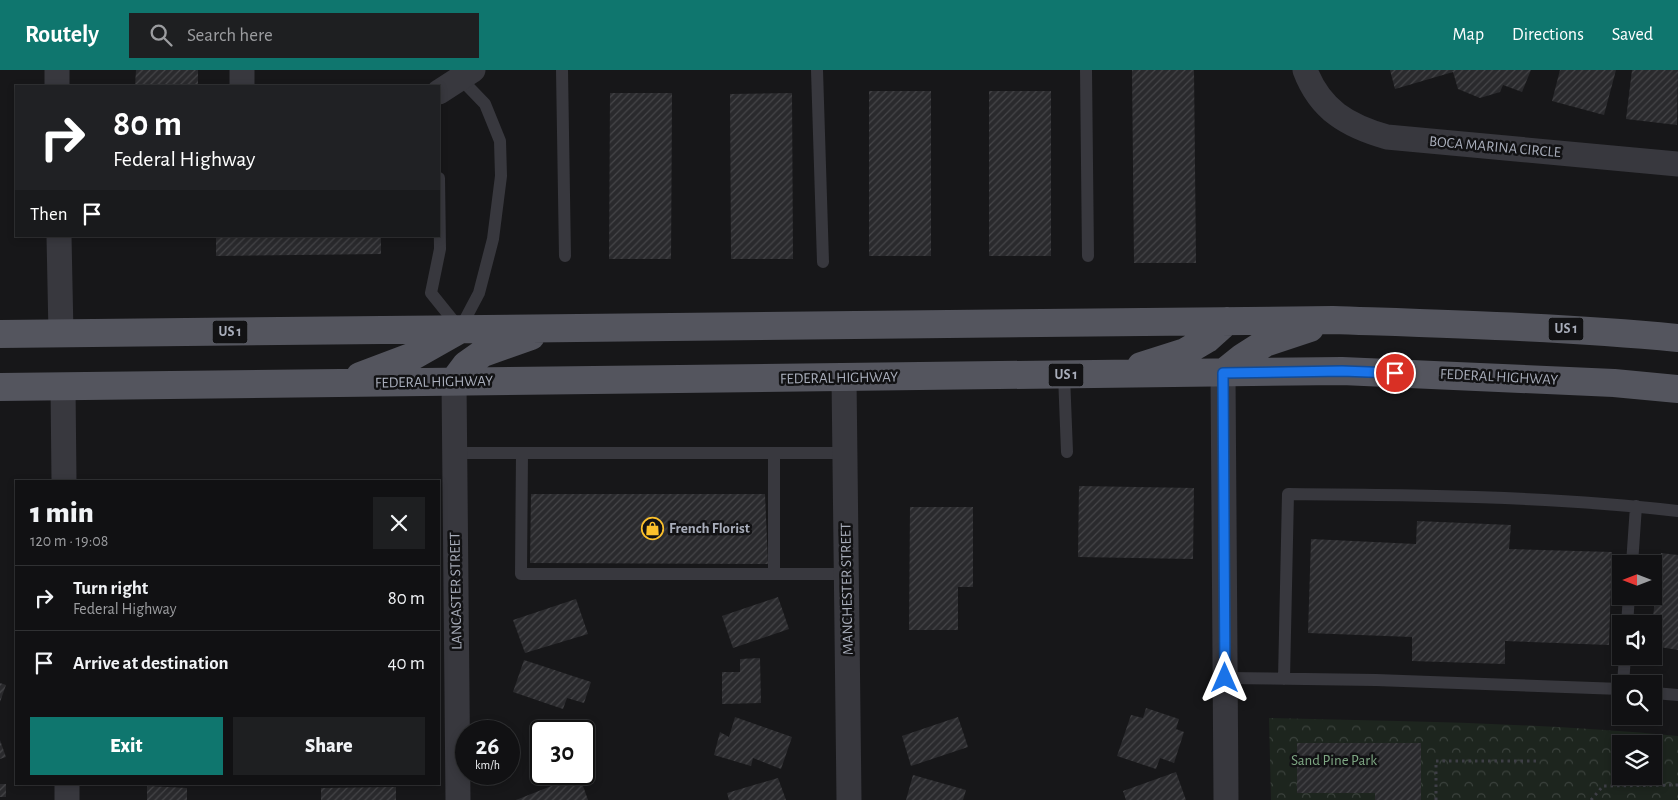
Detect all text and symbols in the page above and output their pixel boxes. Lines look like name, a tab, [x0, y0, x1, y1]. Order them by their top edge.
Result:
search box	[129, 13, 479, 58]
icon: search	[147, 21, 175, 49]
text: Routely	[25, 23, 99, 47]
text: Search here	[187, 26, 273, 45]
text: Map	[1453, 26, 1484, 44]
text: Directions	[1512, 26, 1584, 44]
text: Saved	[1612, 26, 1653, 44]
icon: right	[30, 105, 95, 170]
text: 80 m	[113, 107, 182, 142]
street label: BOCA MARINA CIRCLE	[1429, 134, 1561, 160]
text: Federal Highway	[113, 148, 255, 170]
icon: arrive	[78, 200, 106, 228]
text: Then	[30, 205, 68, 224]
road number: US 1	[1548, 318, 1584, 340]
road number: US 1	[212, 320, 248, 344]
pin	[1374, 352, 1416, 394]
icon: arrive	[1381, 359, 1409, 387]
road number: US 1	[1048, 364, 1084, 386]
street label: FEDERAL HIGHWAY	[1440, 366, 1559, 388]
street label: FEDERAL HIGHWAY	[780, 369, 898, 387]
street label: FEDERAL HIGHWAY	[375, 373, 493, 391]
button: close	[373, 497, 425, 549]
text: 1 min	[30, 498, 94, 528]
shop icon: French Florist	[641, 516, 665, 540]
place label: French Florist	[669, 521, 750, 536]
street label: MANCHESTER STREET	[838, 522, 856, 655]
street label: LANCASTER STREET	[447, 531, 465, 650]
text: 120 m · 19:08	[30, 533, 108, 549]
north arrow	[1612, 555, 1662, 605]
map controls	[1612, 555, 1662, 785]
text: Turn right	[73, 579, 148, 598]
icon: right	[30, 584, 58, 612]
text: 80 m	[388, 589, 425, 608]
text: Federal Highway	[73, 601, 177, 617]
button: sound	[1612, 615, 1662, 665]
icon: arrive	[30, 649, 58, 677]
position arrow	[1198, 651, 1250, 703]
text: Arrive at destination	[73, 654, 229, 673]
text: 40 m	[387, 654, 425, 673]
button: search	[1612, 675, 1662, 725]
button: Exit	[30, 717, 223, 775]
button: Share	[233, 717, 425, 775]
speed limit sign: 30	[530, 720, 595, 785]
text: 26	[476, 734, 499, 759]
button: layers	[1612, 735, 1662, 785]
park label: Sand Pine Park	[1291, 753, 1377, 768]
text: km/h	[475, 759, 500, 771]

